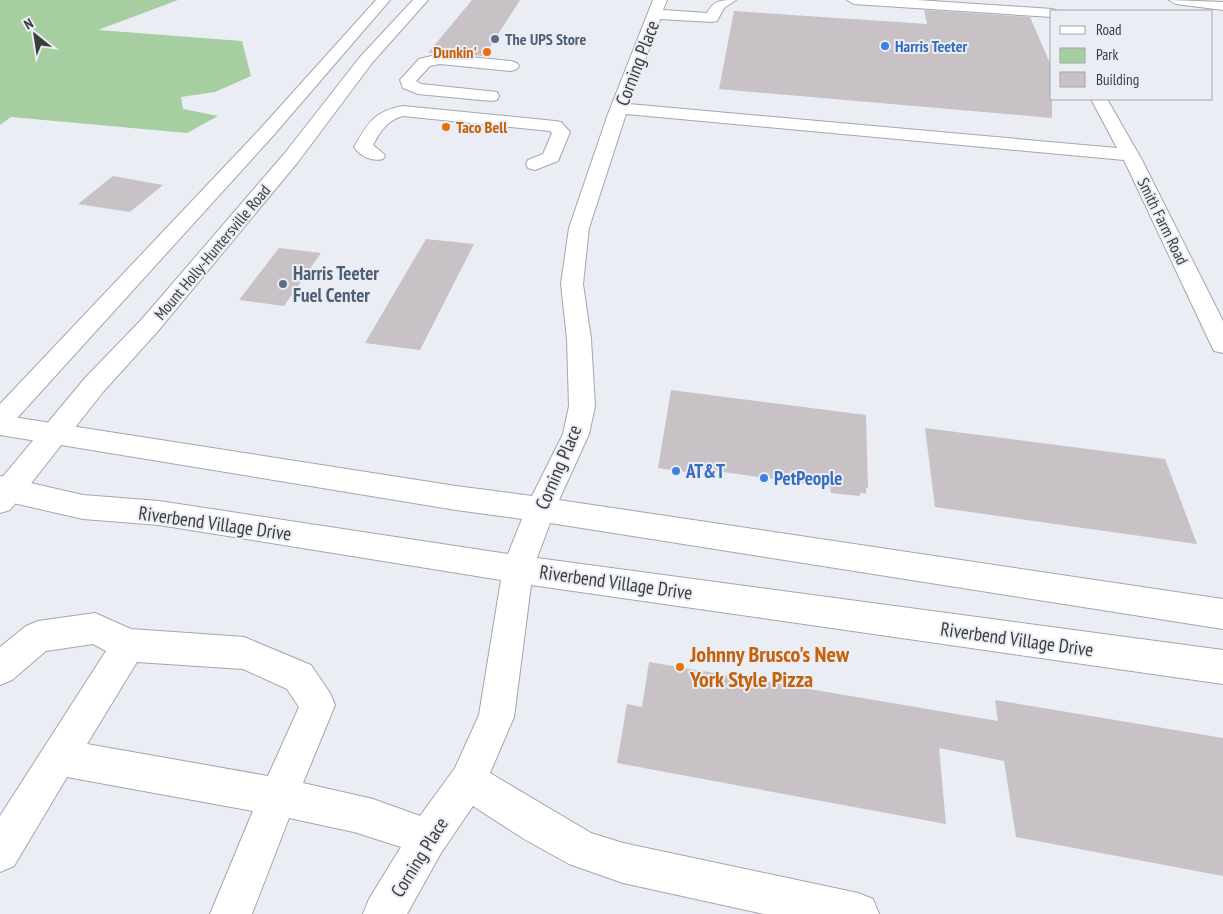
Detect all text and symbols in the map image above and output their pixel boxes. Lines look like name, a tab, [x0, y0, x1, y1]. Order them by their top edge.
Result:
north arrow	[10, 10, 60, 60]
legend	[1050, 10, 1213, 100]
text: N	[21, 14, 36, 33]
street label: Corning Place	[610, 17, 664, 109]
text: Road	[1096, 20, 1122, 39]
place label: The UPS Store	[505, 29, 587, 49]
marker: The UPS Store	[489, 33, 501, 45]
place label: Harris Teeter	[895, 36, 968, 56]
marker: Harris Teeter	[879, 40, 891, 52]
place label: Dunkin'	[433, 42, 477, 62]
text: Park	[1096, 45, 1118, 64]
marker: Dunkin'	[481, 46, 493, 58]
text: Building	[1096, 70, 1139, 89]
place label: Taco Bell	[456, 117, 507, 137]
marker: Taco Bell	[440, 121, 452, 133]
street label: Smith Farm Road	[1133, 174, 1193, 268]
street label: Mount Holly-Huntersville Road	[150, 180, 274, 324]
place label: Harris Teeter Fuel Center	[293, 261, 379, 307]
marker: Harris Teeter Fuel Center	[277, 278, 289, 290]
street label: Corning Place	[529, 421, 587, 513]
place label: AT&T	[685, 459, 725, 483]
marker: AT&T	[670, 465, 682, 477]
place label: PetPeople	[774, 466, 842, 490]
marker: PetPeople	[758, 472, 770, 484]
street label: Riverbend Village Drive	[137, 500, 293, 546]
street label: Riverbend Village Drive	[538, 559, 694, 605]
street label: Riverbend Village Drive	[939, 616, 1095, 662]
place label: Johnny Brusco's New York Style Pizza	[689, 640, 850, 693]
marker: Johnny Brusco's New York Style Pizza	[674, 661, 686, 673]
street label: Corning Place	[385, 813, 453, 901]

